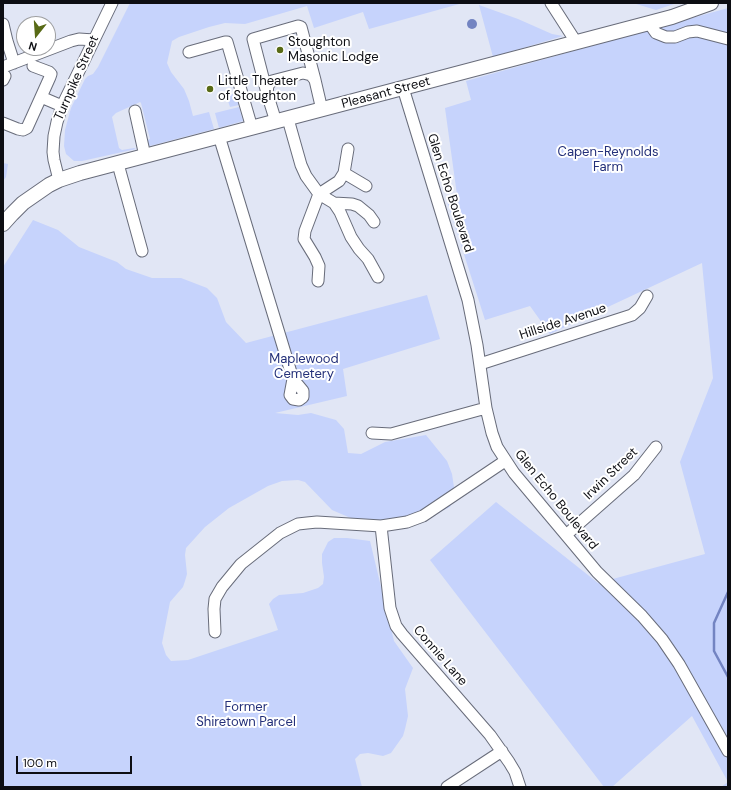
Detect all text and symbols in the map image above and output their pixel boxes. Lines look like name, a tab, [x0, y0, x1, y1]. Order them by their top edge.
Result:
north arrow	[16, 16, 56, 56]
street label: Turnpike Street	[51, 33, 103, 123]
place label: Stoughton Masonic Lodge	[288, 35, 379, 66]
text: N	[27, 39, 39, 54]
marker: Stoughton Masonic Lodge	[275, 45, 285, 55]
place label: Little Theater of Stoughton	[218, 74, 298, 105]
street label: Pleasant Street	[340, 74, 432, 112]
marker: Little Theater of Stoughton	[205, 84, 215, 94]
street label: Glen Echo Boulevard	[423, 132, 477, 254]
park label: Capen-Reynolds Farm	[558, 145, 658, 176]
street label: Hillside Avenue	[518, 301, 608, 343]
park label: Maplewood Cemetery	[269, 352, 339, 383]
street label: Irwin Street	[581, 445, 641, 503]
street label: Glen Echo Boulevard	[511, 447, 601, 553]
street label: Connie Lane	[410, 623, 470, 689]
park label: Former Shiretown Parcel	[196, 700, 296, 731]
scale bar	[18, 748, 134, 774]
text: 100 m	[23, 755, 57, 771]

